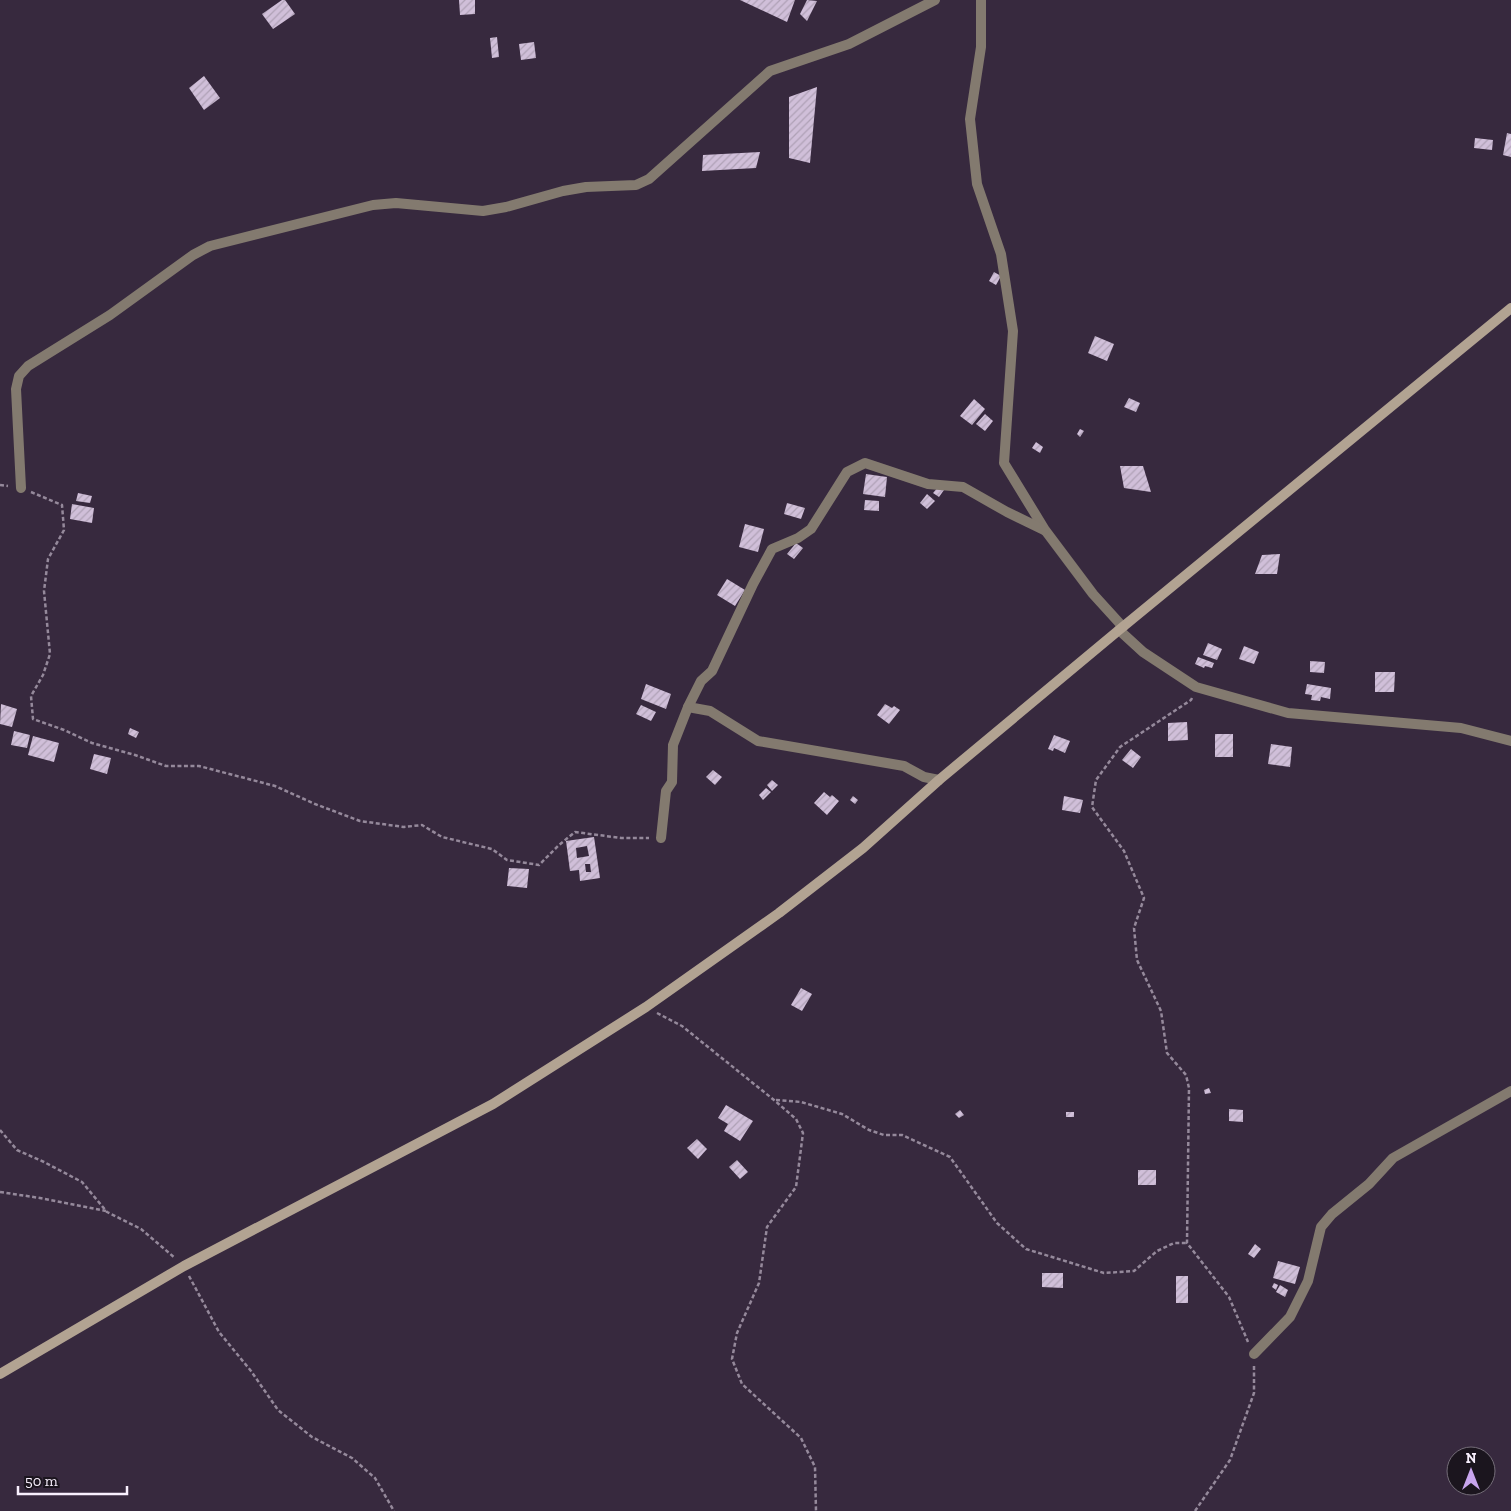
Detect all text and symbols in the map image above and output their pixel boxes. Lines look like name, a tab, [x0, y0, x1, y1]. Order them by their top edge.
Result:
north arrow	[1446, 1446, 1496, 1496]
text: N	[1466, 1450, 1477, 1467]
scale bar	[18, 1464, 126, 1496]
text: 50 m	[25, 1472, 58, 1490]

